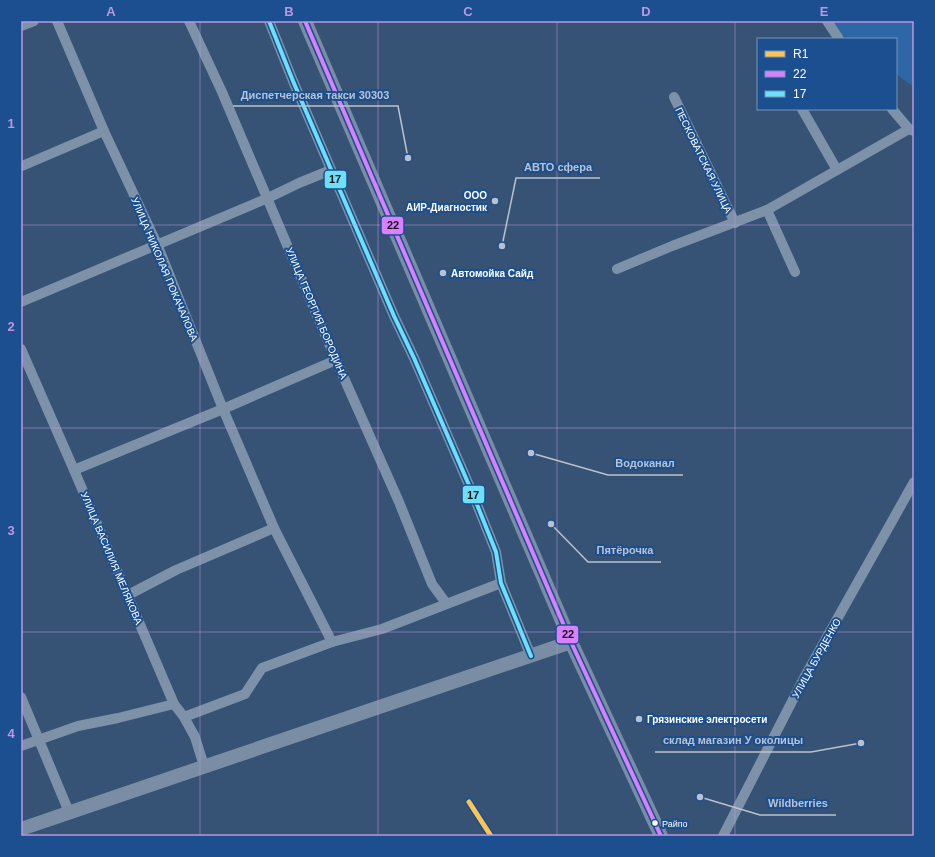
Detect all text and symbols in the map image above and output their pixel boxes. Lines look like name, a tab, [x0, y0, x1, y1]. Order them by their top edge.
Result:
text: A	[106, 4, 116, 19]
text: B	[284, 4, 294, 19]
text: C	[463, 4, 473, 19]
text: D	[641, 4, 651, 19]
text: E	[820, 4, 829, 19]
legend	[757, 38, 897, 110]
text: R1	[793, 47, 809, 61]
text: 22	[793, 67, 807, 81]
callout: Диспетчерская такси 30303	[233, 83, 398, 106]
text: 17	[793, 87, 807, 101]
text: Диспетчерская такси 30303	[241, 89, 389, 101]
street label: ПЕСКОВАТСКАЯ УЛИЦА	[673, 105, 734, 215]
text: 1	[7, 116, 15, 131]
callout: АВТО сфера	[516, 155, 600, 178]
text: АВТО сфера	[524, 161, 593, 173]
line badge: 17	[324, 170, 347, 189]
text: 17	[329, 173, 341, 185]
place label: ООО АИР-Диагностик	[406, 190, 488, 213]
street label: УЛИЦА НИКОЛАЯ ПОКАЧАЛОВА	[129, 196, 200, 343]
marker: ООО АИР-Диагностик	[490, 196, 500, 206]
line badge: 22	[381, 216, 404, 235]
text: 22	[387, 219, 399, 231]
street label: УЛИЦА ГЕОРГИЯ БОРОДИНА	[284, 246, 349, 381]
marker: Автомойка Сайд	[438, 268, 448, 278]
place label: Автомойка Сайд	[451, 268, 534, 279]
text: 2	[7, 319, 15, 334]
callout: Водоканал	[608, 452, 683, 475]
text: Водоканал	[615, 457, 675, 469]
line badge: 17	[462, 485, 485, 504]
text: 17	[467, 489, 479, 501]
street label: УЛИЦА ВАСИЛИЯ МЕЛЯКОВА	[79, 490, 145, 626]
text: 3	[7, 523, 15, 538]
callout: Пятёрочка	[588, 539, 661, 562]
text: Пятёрочка	[596, 544, 654, 556]
street label: УЛИЦА БУРДЕНКО	[790, 616, 843, 700]
line badge: 22	[556, 625, 579, 644]
text: 22	[562, 628, 574, 640]
marker: Грязинские электросети	[634, 714, 644, 724]
place label: Грязинские электросети	[647, 714, 767, 725]
text: 4	[7, 726, 15, 741]
callout: склад магазин У околицы	[655, 729, 811, 752]
text: склад магазин У околицы	[663, 734, 803, 746]
callout: Wildberries	[760, 792, 836, 815]
text: Wildberries	[768, 797, 828, 809]
marker: Райпо	[650, 818, 660, 828]
place label: Райпо	[662, 819, 688, 829]

